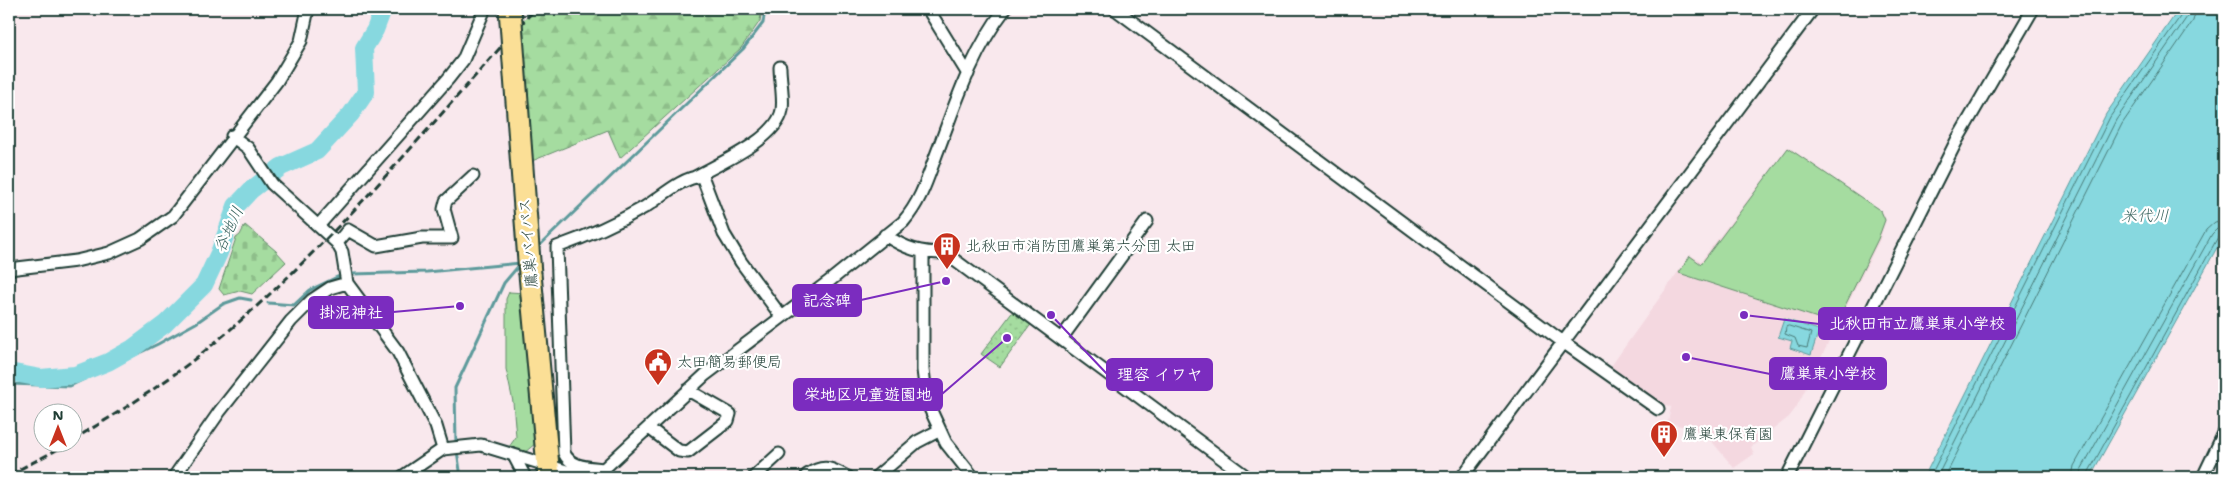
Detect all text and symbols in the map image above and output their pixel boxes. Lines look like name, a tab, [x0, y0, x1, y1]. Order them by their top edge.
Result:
street label: 鷹巣バイパス	[514, 197, 542, 289]
water label: 谷地川	[209, 203, 248, 255]
water label: 米代川	[2121, 205, 2169, 226]
building icon: 北秋田市消防団鷹巣第六分団 太田	[932, 231, 962, 270]
place label: 北秋田市消防団鷹巣第六分団 太田	[966, 236, 1196, 256]
callout: 記念碑	[793, 285, 861, 316]
text: 記念碑	[803, 290, 851, 311]
callout: 掛泥神社	[309, 297, 393, 328]
text: 掛泥神社	[319, 302, 383, 323]
callout: 北秋田市立鷹巣東小学校	[1819, 308, 2015, 339]
text: 北秋田市立鷹巣東小学校	[1829, 313, 2005, 334]
public building icon: 太田簡易郵便局	[643, 347, 673, 386]
place label: 太田簡易郵便局	[677, 352, 782, 372]
callout: 鷹巣東小学校	[1770, 358, 1886, 389]
callout: 理容 イワヤ	[1107, 359, 1212, 390]
text: 鷹巣東小学校	[1780, 363, 1876, 384]
text: 理容 イワヤ	[1117, 364, 1203, 385]
callout: 栄地区児童遊園地	[794, 379, 942, 410]
text: 栄地区児童遊園地	[804, 384, 932, 405]
north arrow	[32, 404, 82, 454]
text: N	[52, 406, 64, 424]
building icon: 鷹巣東保育園	[1649, 419, 1679, 458]
place label: 鷹巣東保育園	[1683, 424, 1773, 444]

